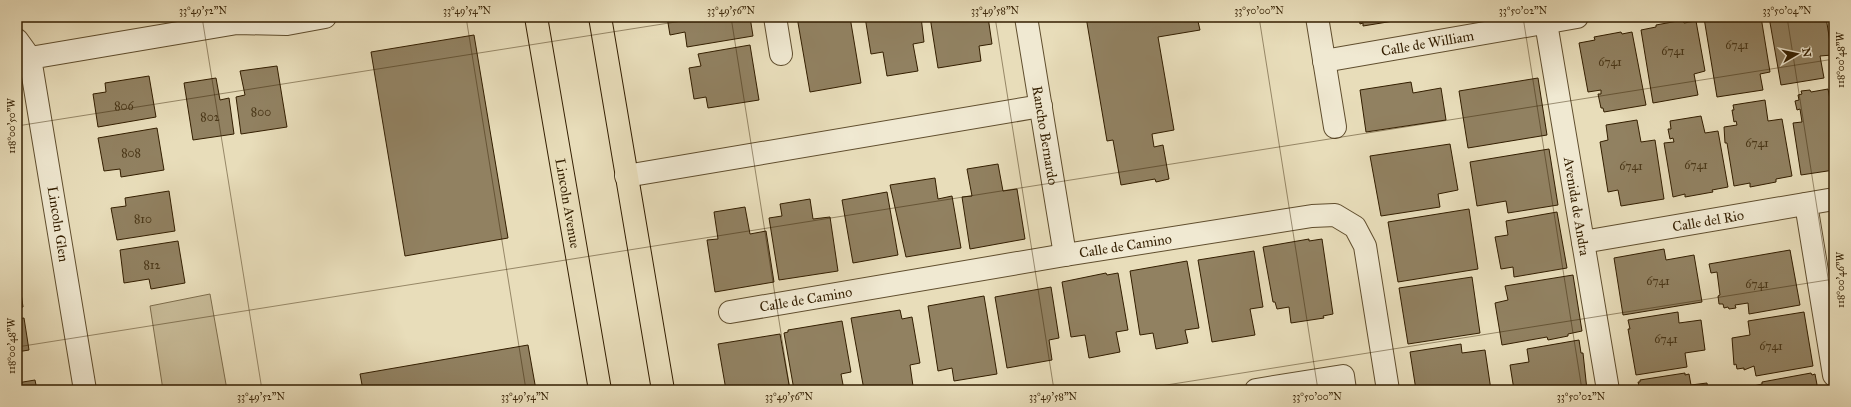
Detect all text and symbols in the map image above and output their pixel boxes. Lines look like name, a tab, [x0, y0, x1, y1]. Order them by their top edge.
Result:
text: 33°49'52"N	[179, 5, 227, 17]
text: 33°49'54"N	[443, 5, 492, 17]
text: 33°49'56"N	[707, 5, 755, 17]
text: 33°49'58"N	[971, 5, 1020, 17]
text: 33°50'00"N	[1234, 5, 1284, 17]
text: 33°50'02"N	[1499, 5, 1548, 17]
text: 33°50'04"N	[1762, 5, 1812, 17]
street label: Calle de William	[1380, 27, 1475, 59]
text: 118°00'48"W	[1835, 31, 1847, 88]
north arrow	[1777, 34, 1817, 74]
house number: 6741	[1725, 38, 1749, 52]
house number: 6741	[1661, 44, 1685, 58]
text: N	[1799, 47, 1814, 59]
house number: 6741	[1598, 55, 1622, 69]
street label: Rancho Bernardo	[1029, 84, 1062, 186]
text: 118°00'50"W	[6, 98, 18, 154]
house number: 806	[114, 99, 135, 113]
house number: 800	[251, 105, 271, 119]
house number: 802	[200, 110, 220, 124]
house number: 6741	[1745, 136, 1769, 150]
house number: 808	[121, 146, 141, 160]
street label: Avenida de Andra	[1560, 155, 1594, 257]
street label: Lincoln Avenue	[552, 157, 584, 250]
house number: 6741	[1684, 158, 1708, 172]
house number: 6741	[1619, 159, 1643, 173]
street label: Lincoln Glen	[44, 185, 72, 264]
street label: Calle del Rio	[1671, 206, 1745, 235]
house number: 810	[134, 212, 152, 226]
street label: Calle de Camino	[1078, 230, 1173, 261]
text: 118°00'46"W	[1835, 252, 1847, 308]
house number: 812	[143, 258, 161, 272]
house number: 6741	[1646, 274, 1670, 288]
house number: 6741	[1745, 277, 1769, 291]
street label: Calle de Camino	[758, 283, 853, 315]
text: 118°00'48"W	[6, 317, 18, 374]
house number: 6741	[1654, 332, 1678, 346]
house number: 6741	[1759, 339, 1783, 353]
text: 33°49'52"N	[237, 391, 285, 403]
text: 33°49'54"N	[501, 391, 550, 403]
text: 33°49'56"N	[765, 391, 813, 403]
text: 33°49'58"N	[1029, 391, 1078, 403]
text: 33°50'00"N	[1292, 391, 1342, 403]
text: 33°50'02"N	[1557, 391, 1606, 403]

